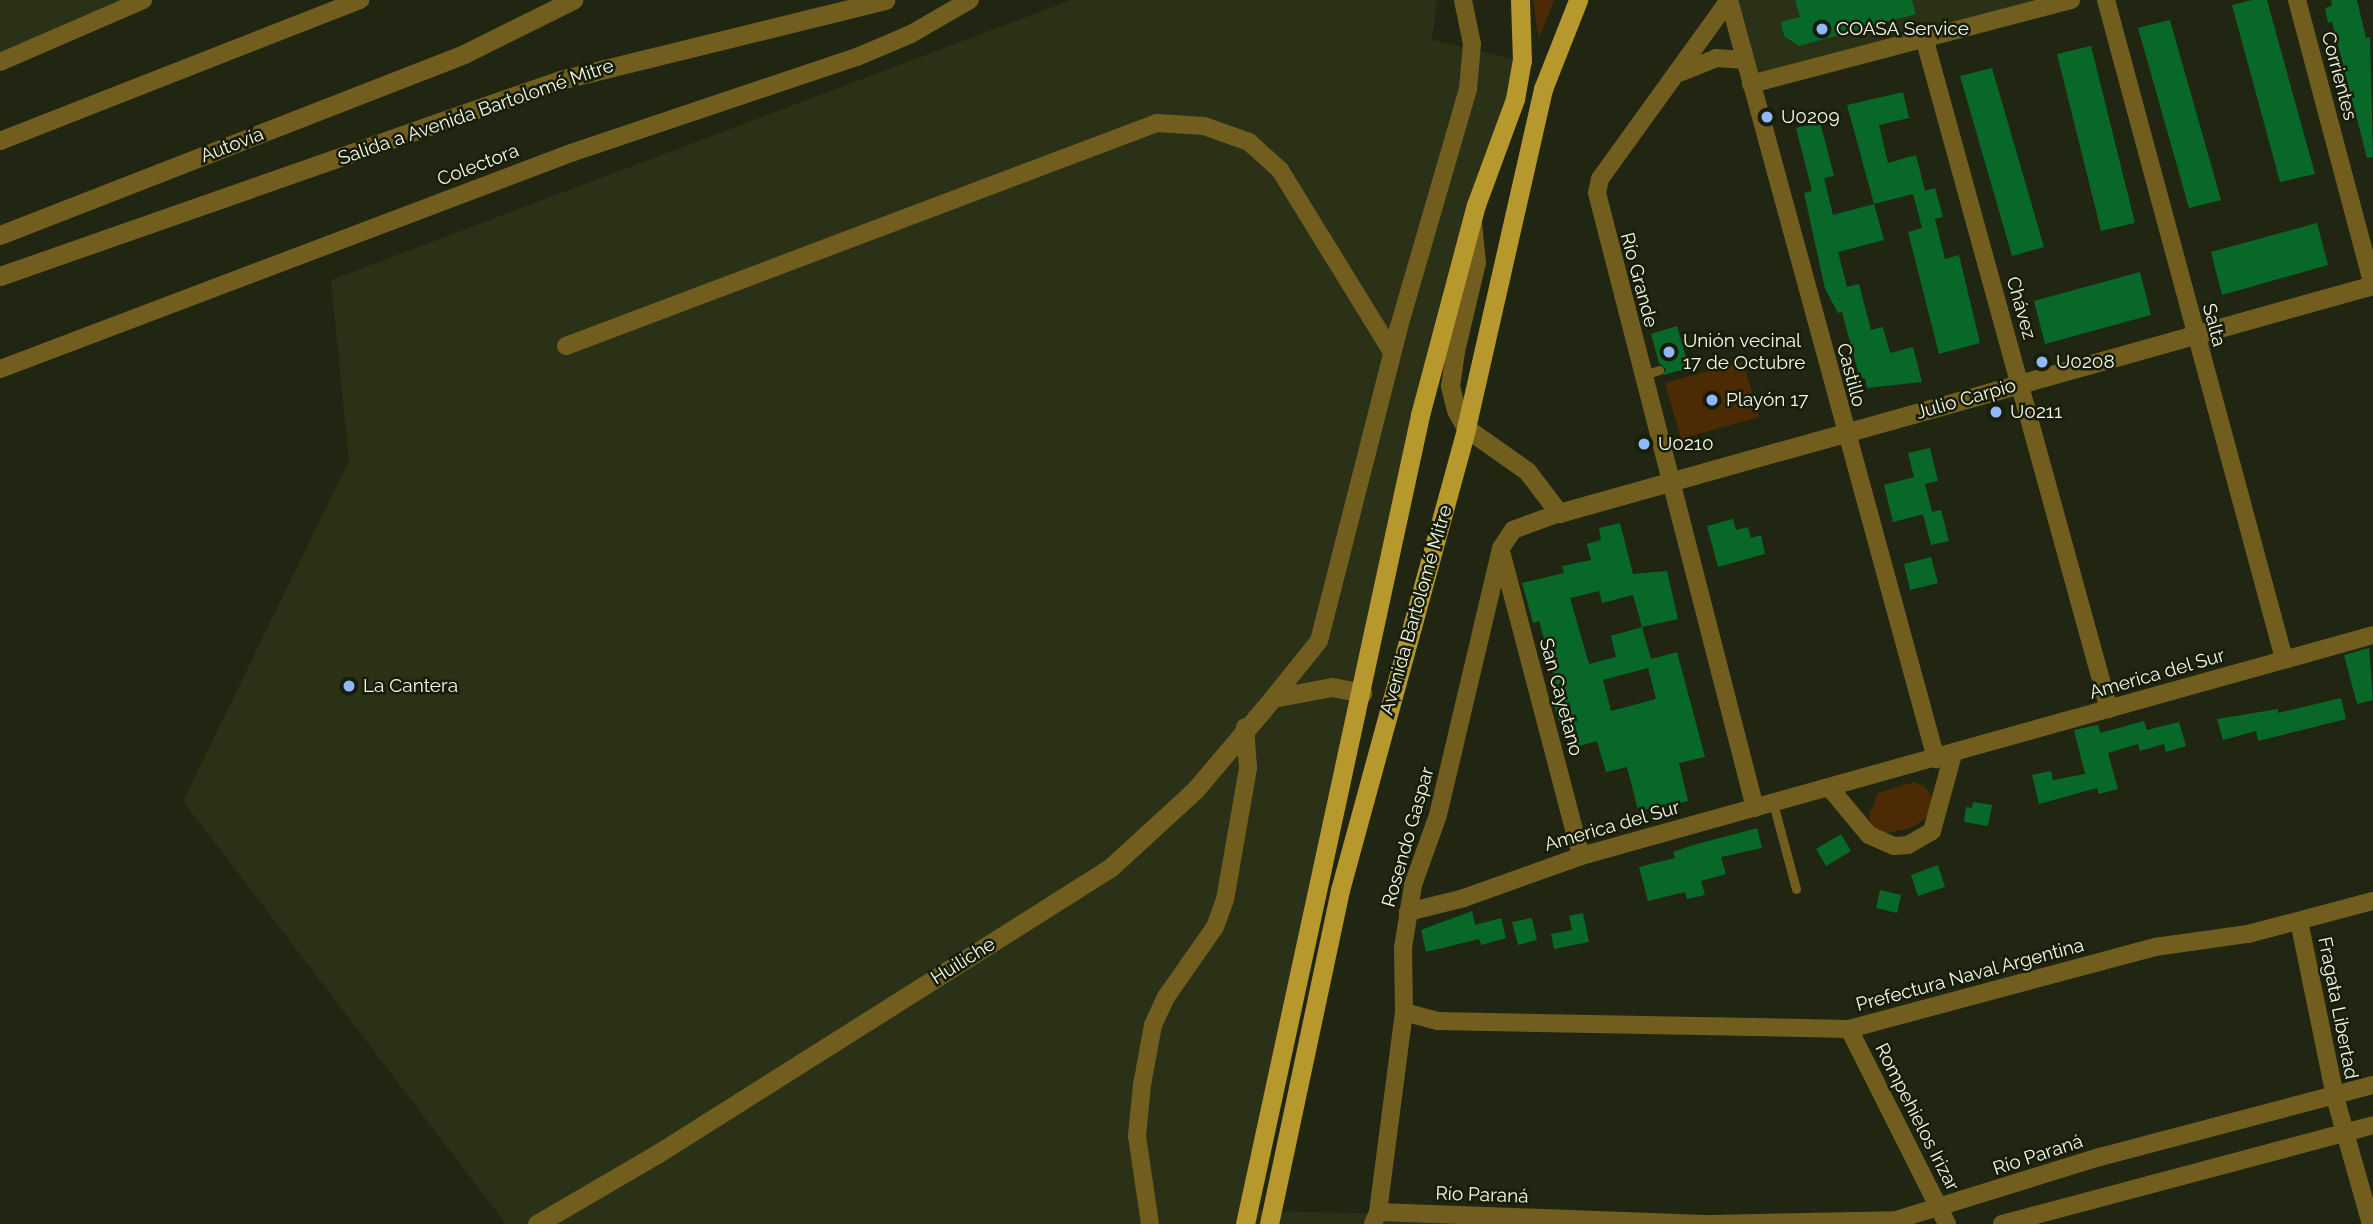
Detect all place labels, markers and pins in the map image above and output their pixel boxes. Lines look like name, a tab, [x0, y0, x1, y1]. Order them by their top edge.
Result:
place label: COASA Service	[1836, 18, 1969, 40]
marker: COASA Service	[1814, 21, 1830, 37]
place label: U0209	[1781, 106, 1840, 128]
marker: U0209	[1759, 109, 1775, 125]
place label: Unión vecinal 17 de Octubre	[1683, 330, 1805, 374]
marker: Unión vecinal 17 de Octubre	[1661, 344, 1677, 360]
place label: U0208	[2056, 351, 2115, 373]
marker: U0208	[2034, 354, 2050, 370]
place label: Playón 17	[1726, 389, 1808, 411]
marker: Playón 17	[1704, 392, 1720, 408]
place label: U0211	[2010, 401, 2062, 423]
marker: U0211	[1988, 404, 2004, 420]
place label: U0210	[1658, 433, 1714, 455]
marker: U0210	[1636, 436, 1652, 452]
place label: La Cantera	[363, 675, 458, 697]
marker: La Cantera	[341, 678, 357, 694]

